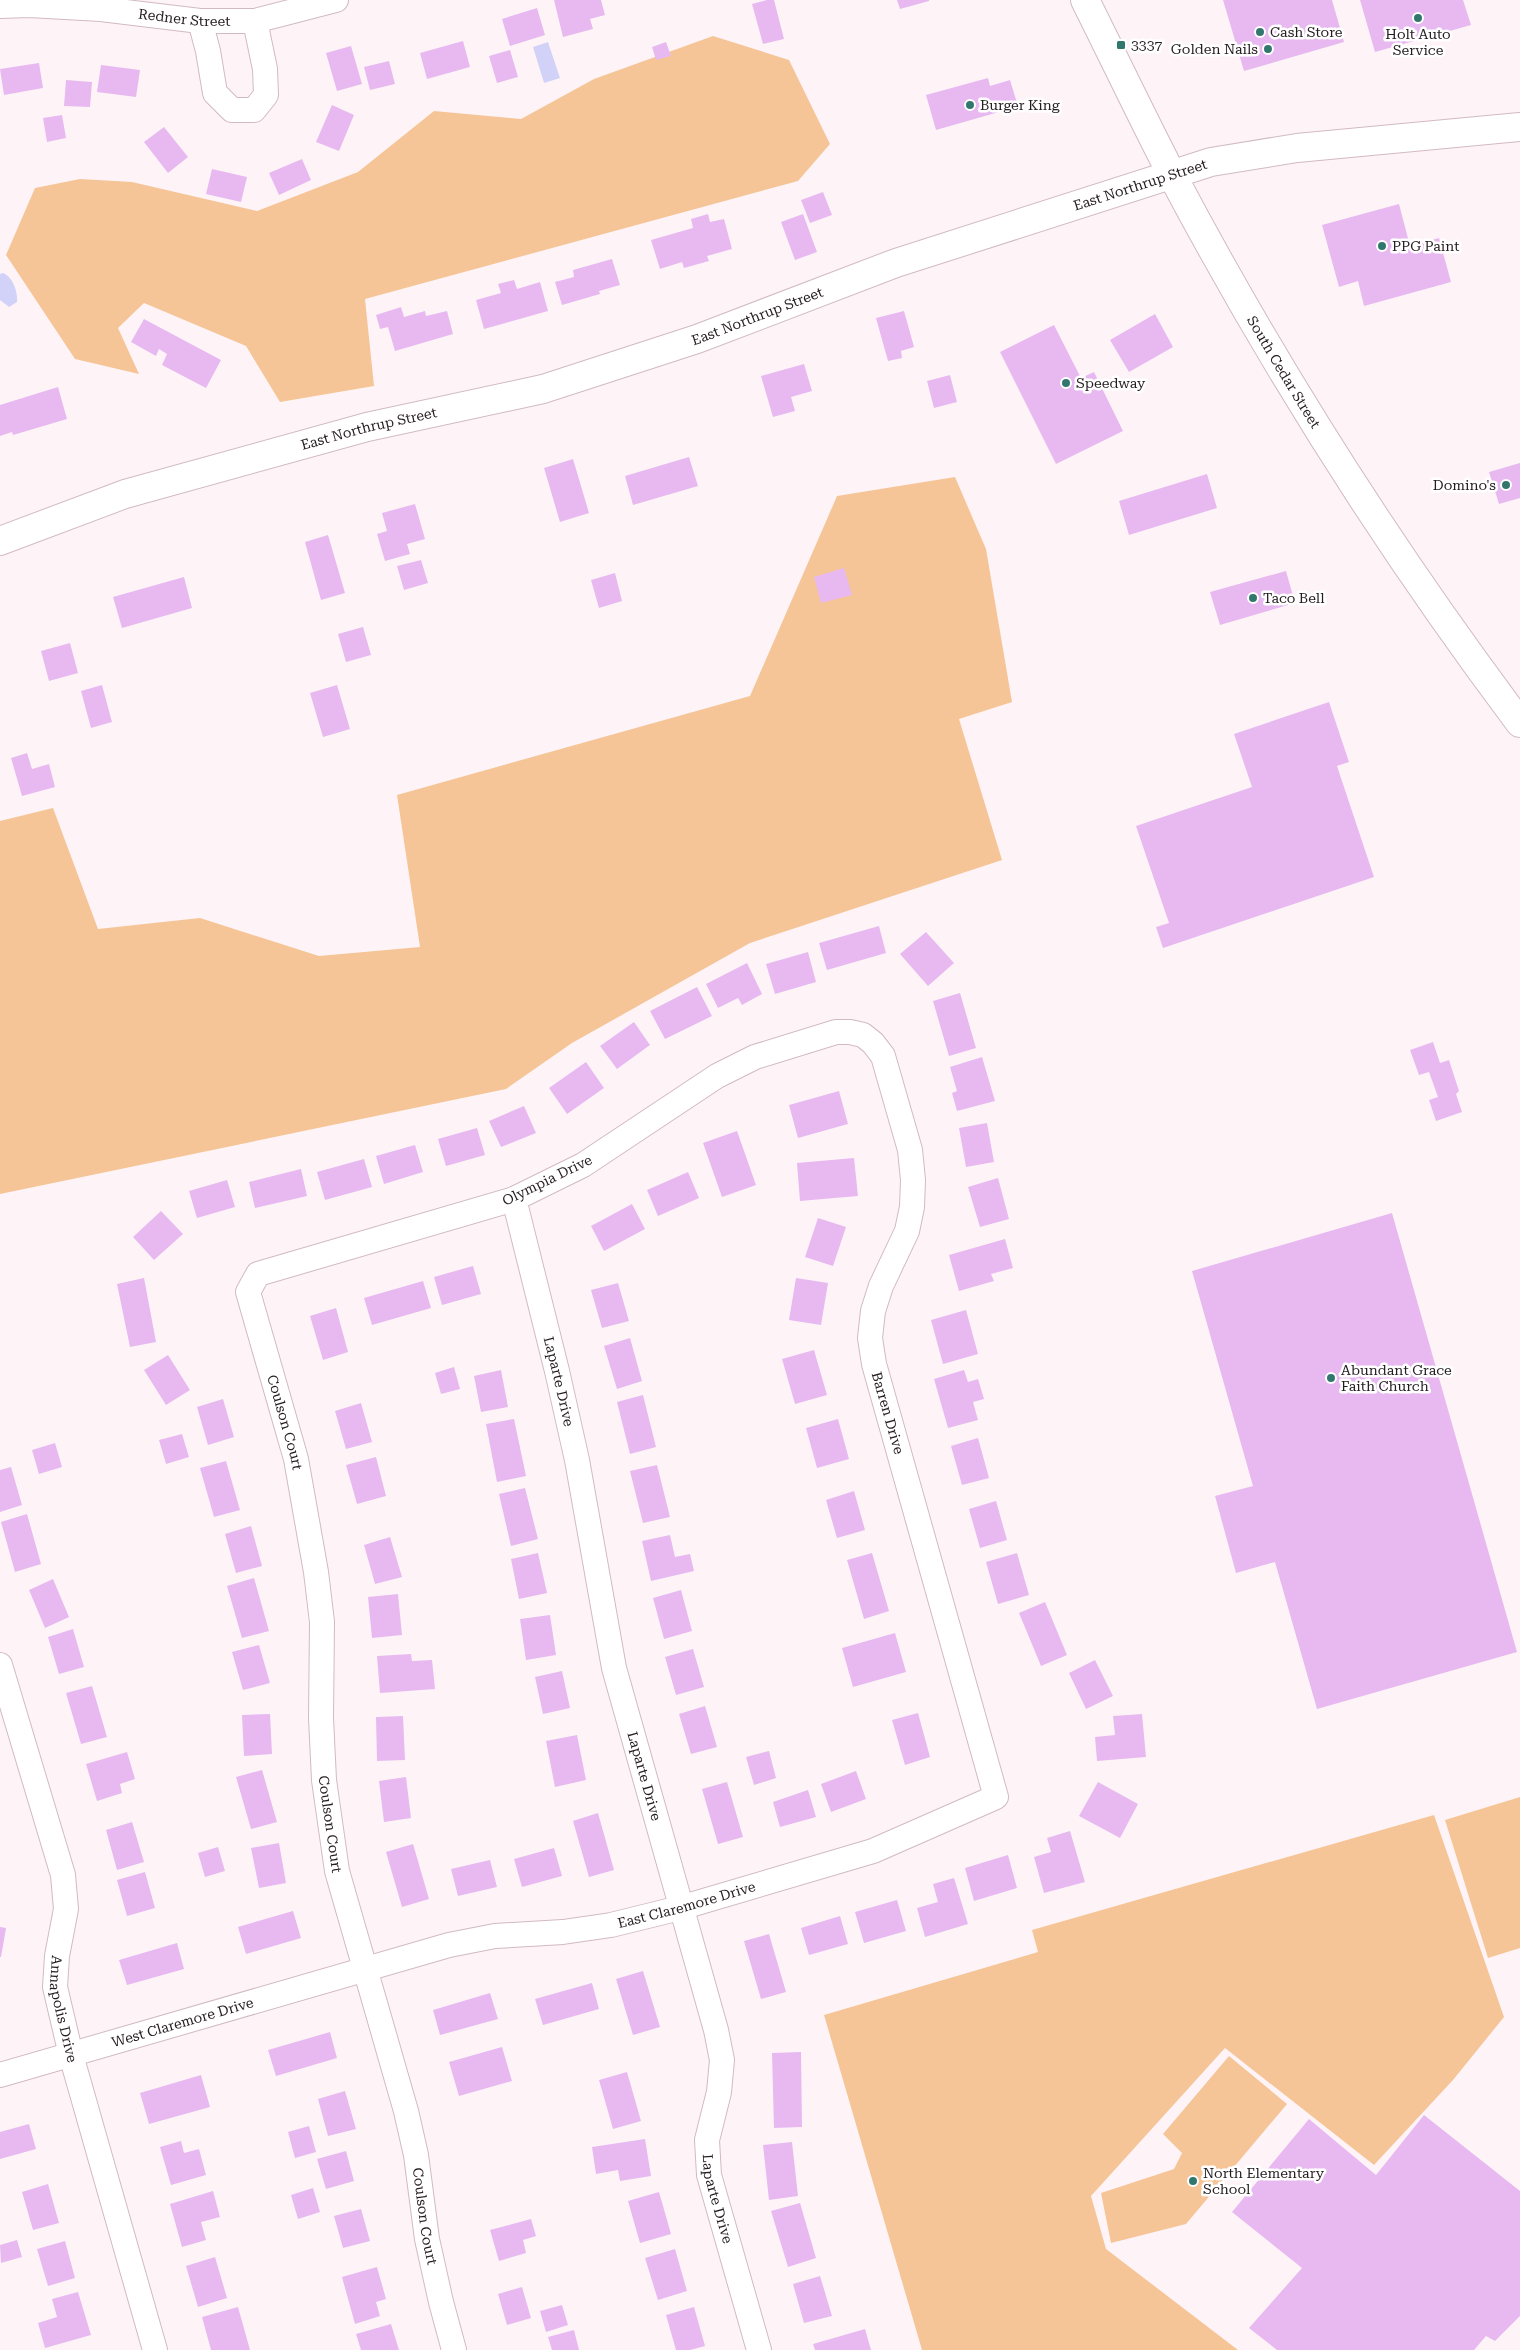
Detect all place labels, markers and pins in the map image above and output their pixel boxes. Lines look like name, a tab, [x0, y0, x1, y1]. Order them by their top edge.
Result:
marker: Holt Auto Service	[1412, 12, 1424, 24]
place label: Cash Store	[1270, 24, 1343, 40]
marker: Cash Store	[1254, 26, 1266, 38]
place label: Holt Auto Service	[1385, 26, 1451, 58]
place label: 3337	[1131, 37, 1163, 53]
marker: 3337	[1115, 39, 1127, 51]
place label: Golden Nails	[1171, 41, 1258, 57]
marker: Golden Nails	[1262, 43, 1274, 55]
place label: Burger King	[980, 97, 1060, 113]
marker: Burger King	[964, 99, 976, 111]
place label: PPG Paint	[1392, 238, 1460, 254]
marker: PPG Paint	[1376, 240, 1388, 252]
place label: Speedway	[1076, 375, 1146, 391]
marker: Speedway	[1060, 377, 1072, 389]
place label: Domino's	[1433, 477, 1496, 493]
marker: Domino's	[1500, 479, 1512, 491]
place label: Taco Bell	[1263, 590, 1325, 606]
marker: Taco Bell	[1247, 592, 1259, 604]
place label: Abundant Grace Faith Church	[1341, 1362, 1452, 1394]
marker: Abundant Grace Faith Church	[1325, 1372, 1337, 1384]
place label: North Elementary School	[1203, 2165, 1325, 2197]
marker: North Elementary School	[1187, 2175, 1199, 2187]

